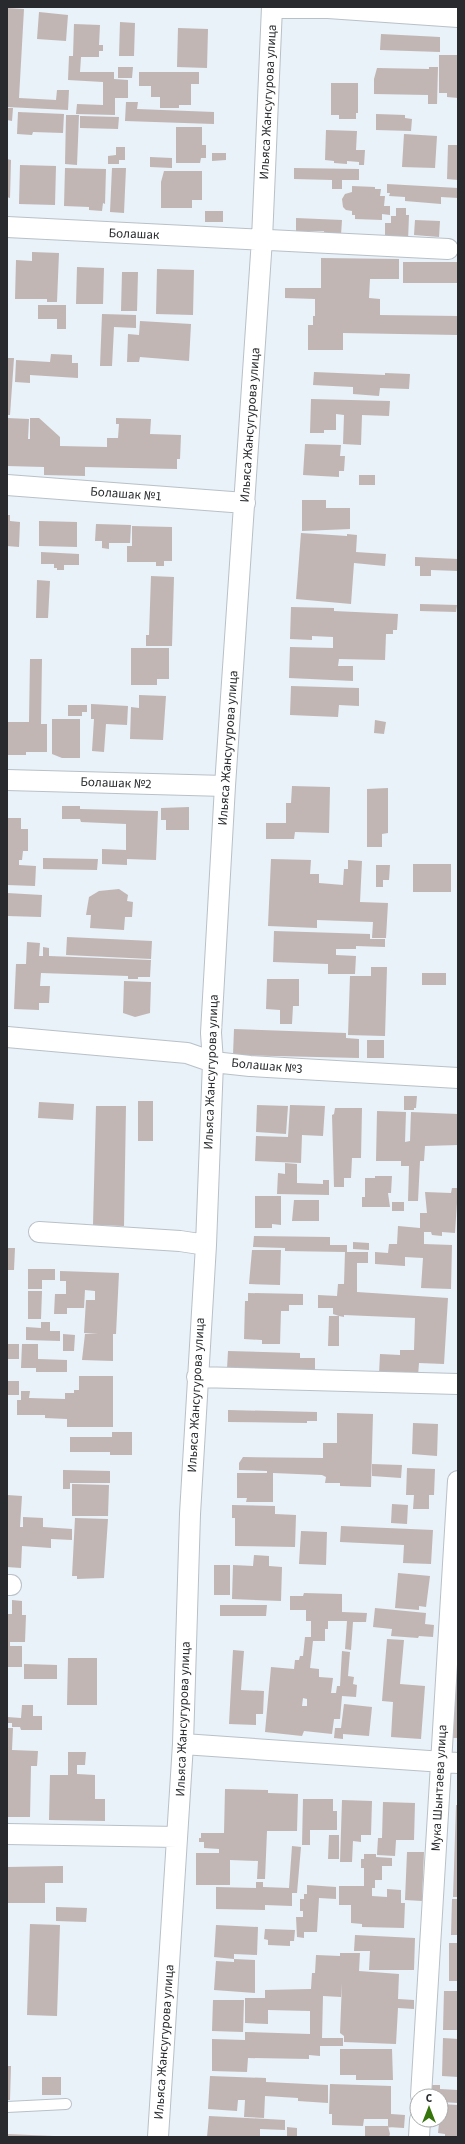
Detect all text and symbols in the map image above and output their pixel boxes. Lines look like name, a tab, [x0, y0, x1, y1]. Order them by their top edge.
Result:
street label: Ильяса Жансугурова улица	[255, 24, 281, 180]
street label: Болашак	[108, 224, 160, 244]
street label: Ильяса Жансугурова улица	[236, 347, 264, 503]
street label: Болашак №1	[90, 483, 162, 505]
street label: Ильяса Жансугурова улица	[214, 670, 242, 826]
street label: Болашак №2	[80, 773, 152, 793]
street label: Ильяса Жансугурова улица	[199, 994, 223, 1150]
street label: Болашак №3	[231, 1054, 303, 1078]
street label: Ильяса Жансугурова улица	[183, 1317, 209, 1473]
street label: Ильяса Жансугурова улица	[171, 1641, 195, 1797]
street label: Мука Шынтаева улица	[427, 1724, 451, 1852]
street label: Ильяса Жансугурова улица	[150, 1964, 178, 2120]
north arrow	[409, 2088, 449, 2128]
text: С	[426, 2091, 433, 2106]

